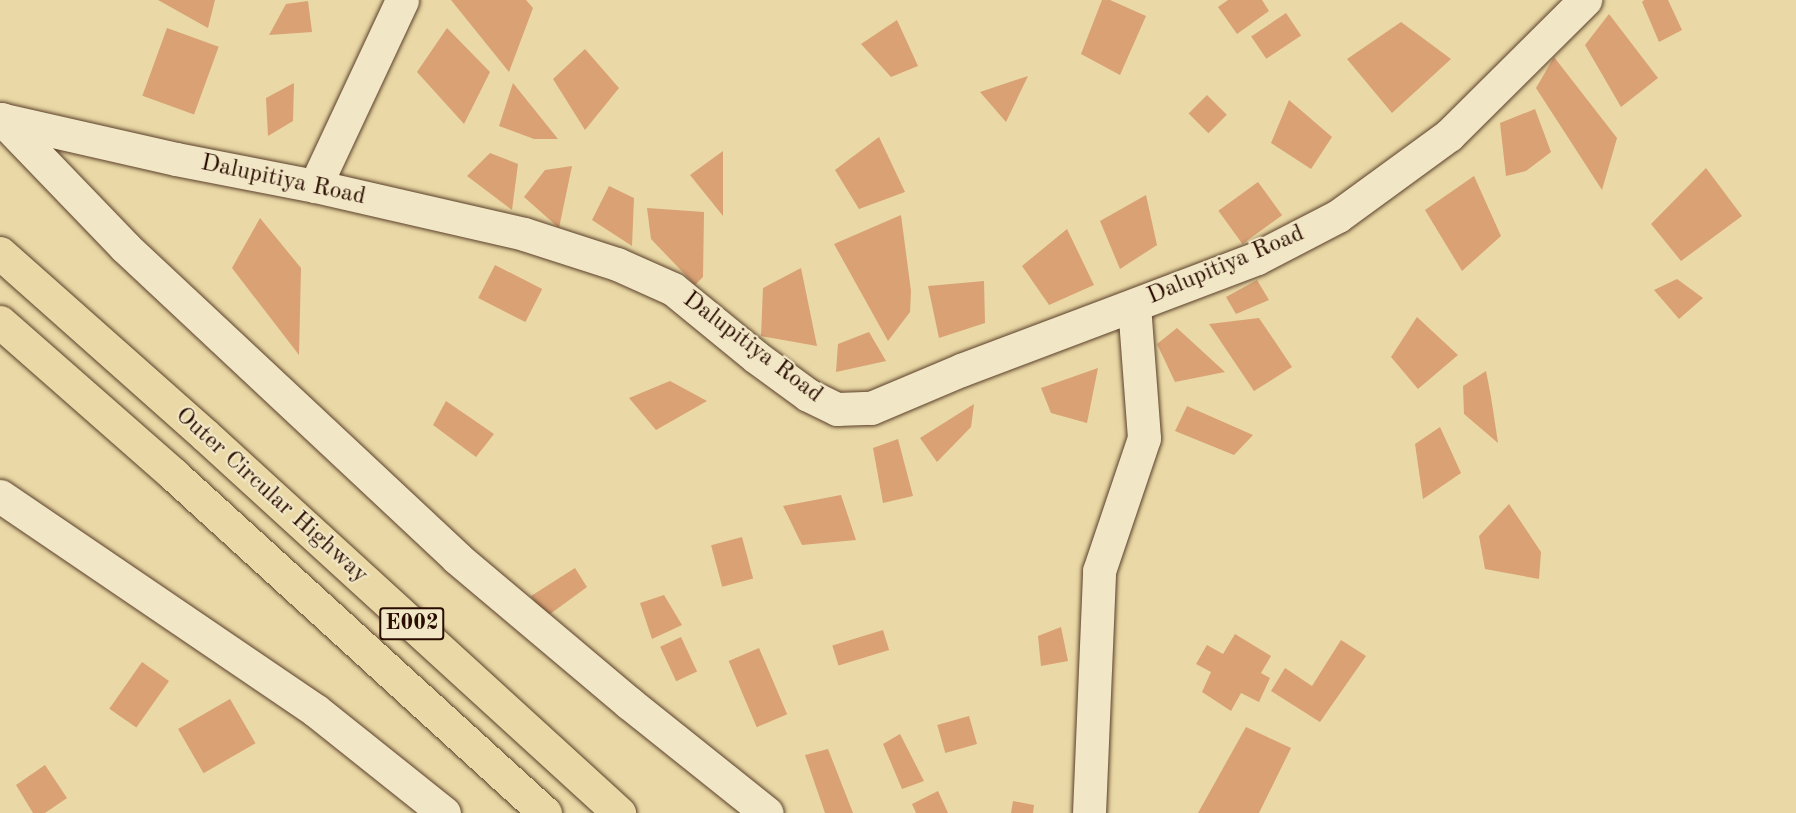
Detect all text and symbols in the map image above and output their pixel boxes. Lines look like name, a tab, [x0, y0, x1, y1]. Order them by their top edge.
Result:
street label: Dalupitiya Road	[198, 149, 368, 213]
street label: Dalupitiya Road	[1143, 220, 1309, 312]
street label: Dalupitiya Road	[676, 286, 828, 410]
street label: Outer Circular Highway	[169, 402, 373, 590]
road number: E002	[379, 605, 445, 643]

